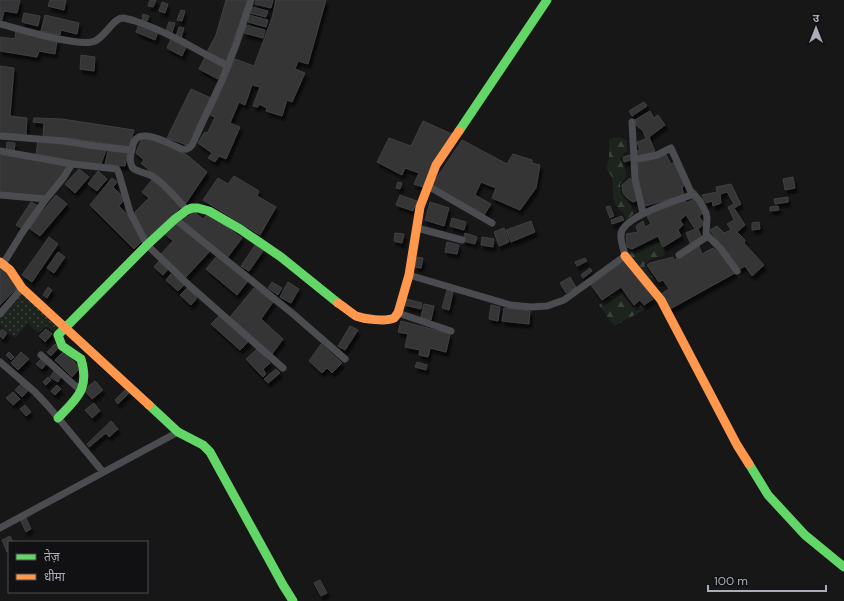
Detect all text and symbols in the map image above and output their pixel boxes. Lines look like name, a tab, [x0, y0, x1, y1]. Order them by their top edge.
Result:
north arrow	[796, 8, 836, 48]
text: उ	[813, 11, 820, 25]
legend	[8, 541, 148, 593]
text: तेज़	[44, 549, 61, 565]
scale bar	[708, 567, 826, 593]
text: धीमा	[44, 569, 66, 585]
text: 100 m	[714, 573, 748, 589]

